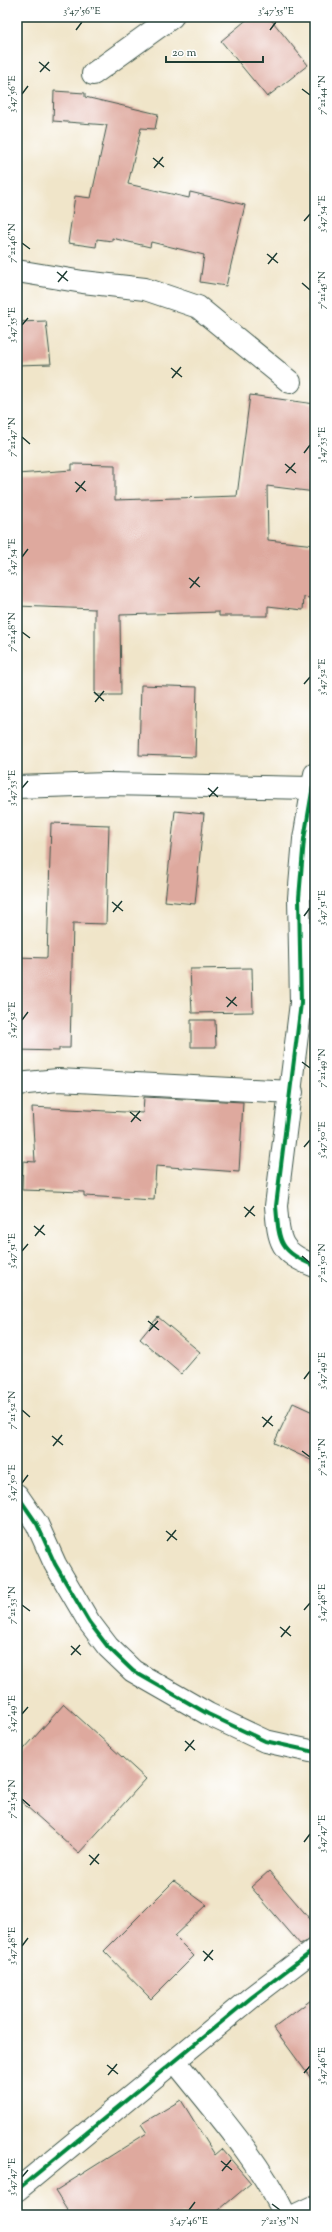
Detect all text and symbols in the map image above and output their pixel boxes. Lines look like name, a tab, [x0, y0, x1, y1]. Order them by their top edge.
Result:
text: 3°47'56"E	[63, 4, 101, 19]
text: 3°47'55"E	[258, 4, 294, 19]
scale bar	[166, 38, 263, 64]
text: 20 m	[172, 44, 197, 62]
text: 3°47'56"E	[5, 75, 20, 113]
text: 7°21'44"N	[315, 75, 330, 115]
text: 3°47'54"E	[315, 195, 330, 233]
text: 7°21'46"N	[5, 223, 20, 263]
text: 7°21'45"N	[315, 271, 330, 309]
text: 3°47'55"E	[5, 307, 20, 343]
text: 7°21'47"N	[5, 417, 20, 457]
text: 3°47'53"E	[315, 427, 330, 463]
text: 3°47'54"E	[5, 538, 20, 576]
text: 7°21'48"N	[5, 612, 20, 652]
text: 3°47'52"E	[315, 659, 330, 695]
text: 3°47'53"E	[5, 770, 20, 806]
text: 3°47'51"E	[315, 890, 330, 926]
text: 3°47'52"E	[5, 1002, 20, 1038]
text: 7°21'49"N	[315, 1048, 330, 1088]
text: 3°47'50"E	[315, 1121, 330, 1159]
text: 3°47'51"E	[5, 1233, 20, 1269]
text: 7°21'50"N	[315, 1244, 330, 1282]
text: 3°47'49"E	[315, 1352, 330, 1390]
text: 7°21'52"N	[5, 1391, 20, 1429]
text: 7°21'51"N	[315, 1438, 330, 1476]
text: 3°47'50"E	[5, 1464, 20, 1502]
text: 3°47'48"E	[315, 1584, 330, 1622]
text: 7°21'53"N	[5, 1586, 20, 1624]
text: 3°47'49"E	[5, 1695, 20, 1733]
text: 7°21'54"N	[5, 1780, 20, 1818]
text: 3°47'47"E	[315, 1815, 330, 1853]
text: 3°47'48"E	[5, 1927, 20, 1965]
text: 3°47'46"E	[315, 2047, 330, 2085]
text: 3°47'47"E	[5, 2158, 20, 2196]
text: 3°47'46"E	[170, 2214, 208, 2229]
text: 7°21'55"N	[261, 2214, 299, 2229]

